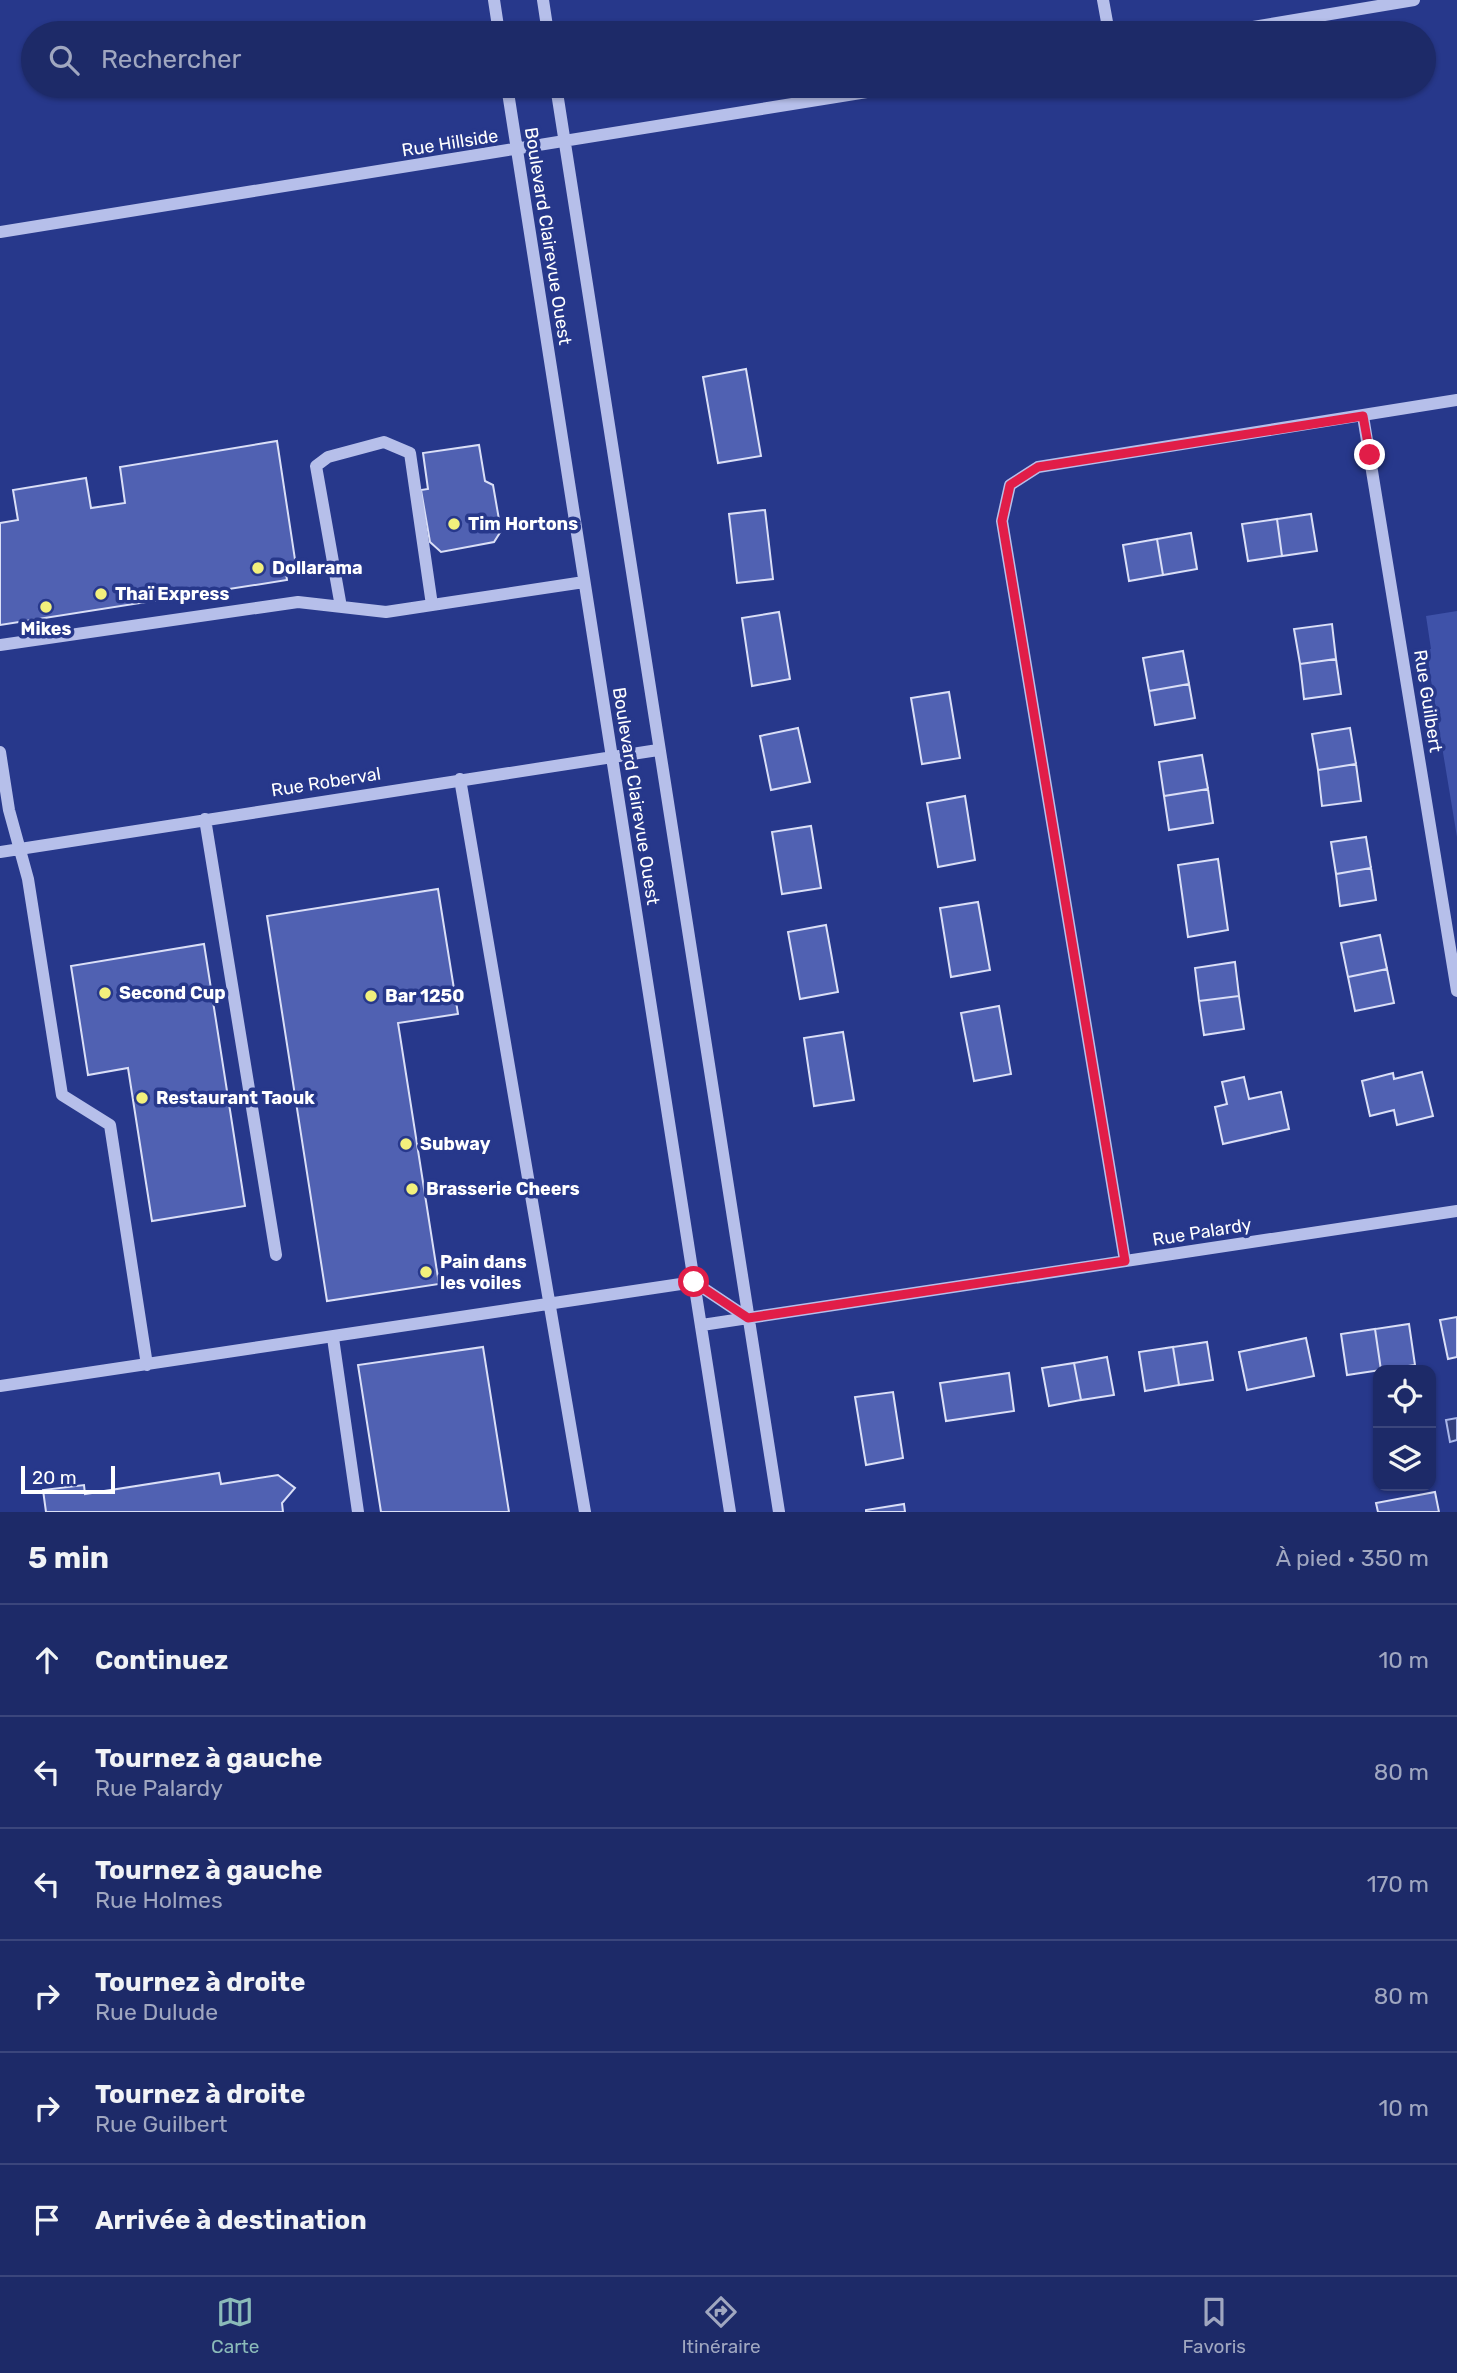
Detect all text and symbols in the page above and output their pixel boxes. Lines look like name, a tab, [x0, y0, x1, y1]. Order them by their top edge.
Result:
search box	[21, 21, 1436, 98]
icon: search	[45, 41, 83, 79]
text: Rechercher	[101, 44, 241, 75]
street label: Rue Hillside	[400, 125, 500, 161]
street label: Boulevard Clairevue Ouest	[520, 125, 576, 347]
route end	[1354, 439, 1385, 470]
place label: Tim Hortons	[468, 513, 578, 535]
marker: Tim Hortons	[446, 516, 462, 532]
place label: Dollarama	[272, 557, 363, 579]
marker: Dollarama	[250, 560, 266, 576]
place label: Thaï Express	[115, 583, 230, 605]
marker: Thaï Express	[93, 586, 109, 602]
marker: Mikes	[38, 599, 54, 615]
place label: Mikes	[21, 618, 71, 640]
street label: Rue Guilbert	[1409, 648, 1447, 754]
street label: Boulevard Clairevue Ouest	[608, 685, 664, 907]
street label: Rue Roberval	[270, 762, 382, 802]
place label: Second Cup	[119, 982, 226, 1004]
marker: Second Cup	[97, 985, 113, 1001]
place label: Bar 1250	[385, 985, 464, 1007]
marker: Bar 1250	[363, 988, 379, 1004]
place label: Restaurant Taouk	[156, 1087, 315, 1109]
marker: Restaurant Taouk	[134, 1090, 150, 1106]
place label: Subway	[420, 1133, 491, 1155]
marker: Subway	[398, 1136, 414, 1152]
place label: Brasserie Cheers	[426, 1178, 580, 1200]
marker: Brasserie Cheers	[404, 1181, 420, 1197]
street label: Rue Palardy	[1151, 1213, 1253, 1251]
place label: Pain dans les voiles	[440, 1251, 527, 1294]
marker: Pain dans les voiles	[418, 1264, 434, 1280]
route start	[678, 1266, 709, 1297]
map controls	[1373, 1365, 1436, 1491]
button: locate	[1373, 1365, 1436, 1428]
button: layers	[1373, 1428, 1436, 1491]
scale bar	[21, 1463, 116, 1495]
text: 20 m	[32, 1466, 77, 1489]
text: 5 min	[28, 1540, 109, 1576]
text: À pied · 350 m	[1276, 1544, 1429, 1572]
icon: ahead	[28, 1641, 66, 1679]
text: Continuez	[95, 1645, 228, 1676]
text: 10 m	[1378, 1646, 1429, 1674]
text: Tournez à gauche	[95, 1743, 323, 1774]
icon: left	[28, 1753, 66, 1791]
text: 80 m	[1374, 1758, 1429, 1786]
text: Rue Palardy	[95, 1774, 223, 1802]
text: Tournez à gauche	[95, 1855, 323, 1886]
icon: left	[28, 1865, 66, 1903]
text: 170 m	[1367, 1870, 1429, 1898]
text: Rue Holmes	[95, 1886, 223, 1914]
text: Tournez à droite	[95, 1967, 305, 1998]
icon: right	[28, 1977, 66, 2015]
text: 80 m	[1374, 1982, 1429, 2010]
text: Rue Dulude	[95, 1998, 218, 2026]
text: Tournez à droite	[95, 2079, 305, 2110]
icon: right	[28, 2089, 66, 2127]
text: 10 m	[1378, 2094, 1429, 2122]
text: Rue Guilbert	[95, 2110, 227, 2138]
icon: arrive	[28, 2201, 66, 2239]
text: Arrivée à destination	[95, 2205, 367, 2236]
tab: Carte	[211, 2293, 259, 2358]
tab: Itinéraire	[681, 2293, 761, 2358]
tab: Favoris	[1183, 2293, 1246, 2358]

